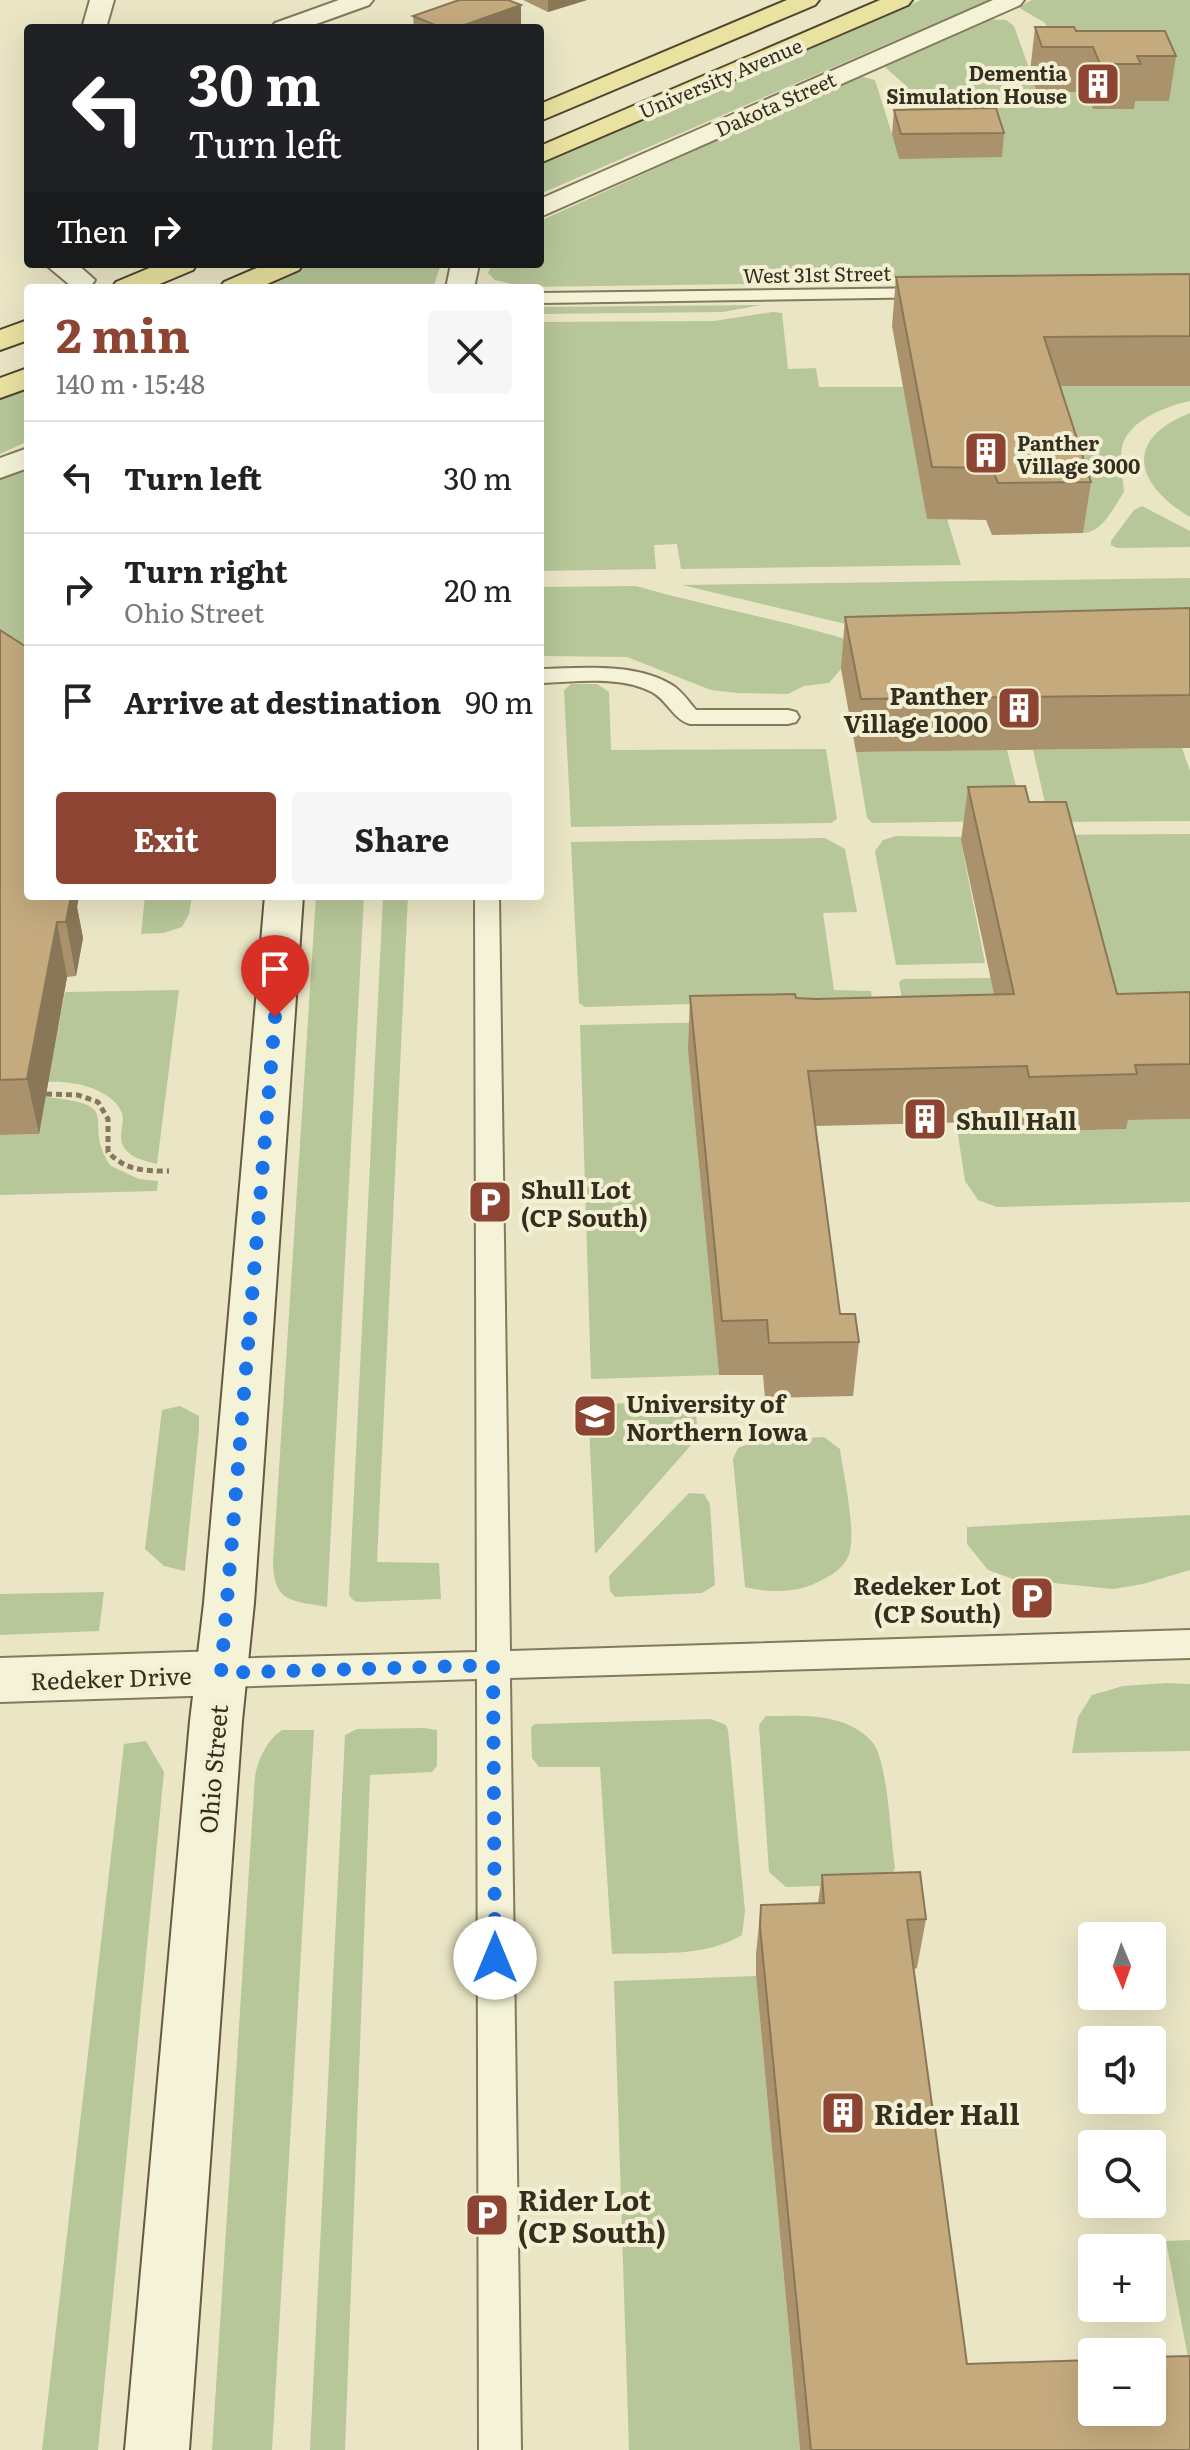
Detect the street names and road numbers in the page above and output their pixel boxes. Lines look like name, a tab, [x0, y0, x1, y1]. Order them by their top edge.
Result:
street label: University Avenue	[634, 29, 806, 125]
street label: Dakota Street	[710, 63, 840, 143]
street label: West 31st Street	[743, 257, 891, 289]
street label: Redeker Drive	[30, 1657, 192, 1697]
street label: Ohio Street	[189, 1703, 235, 1835]

